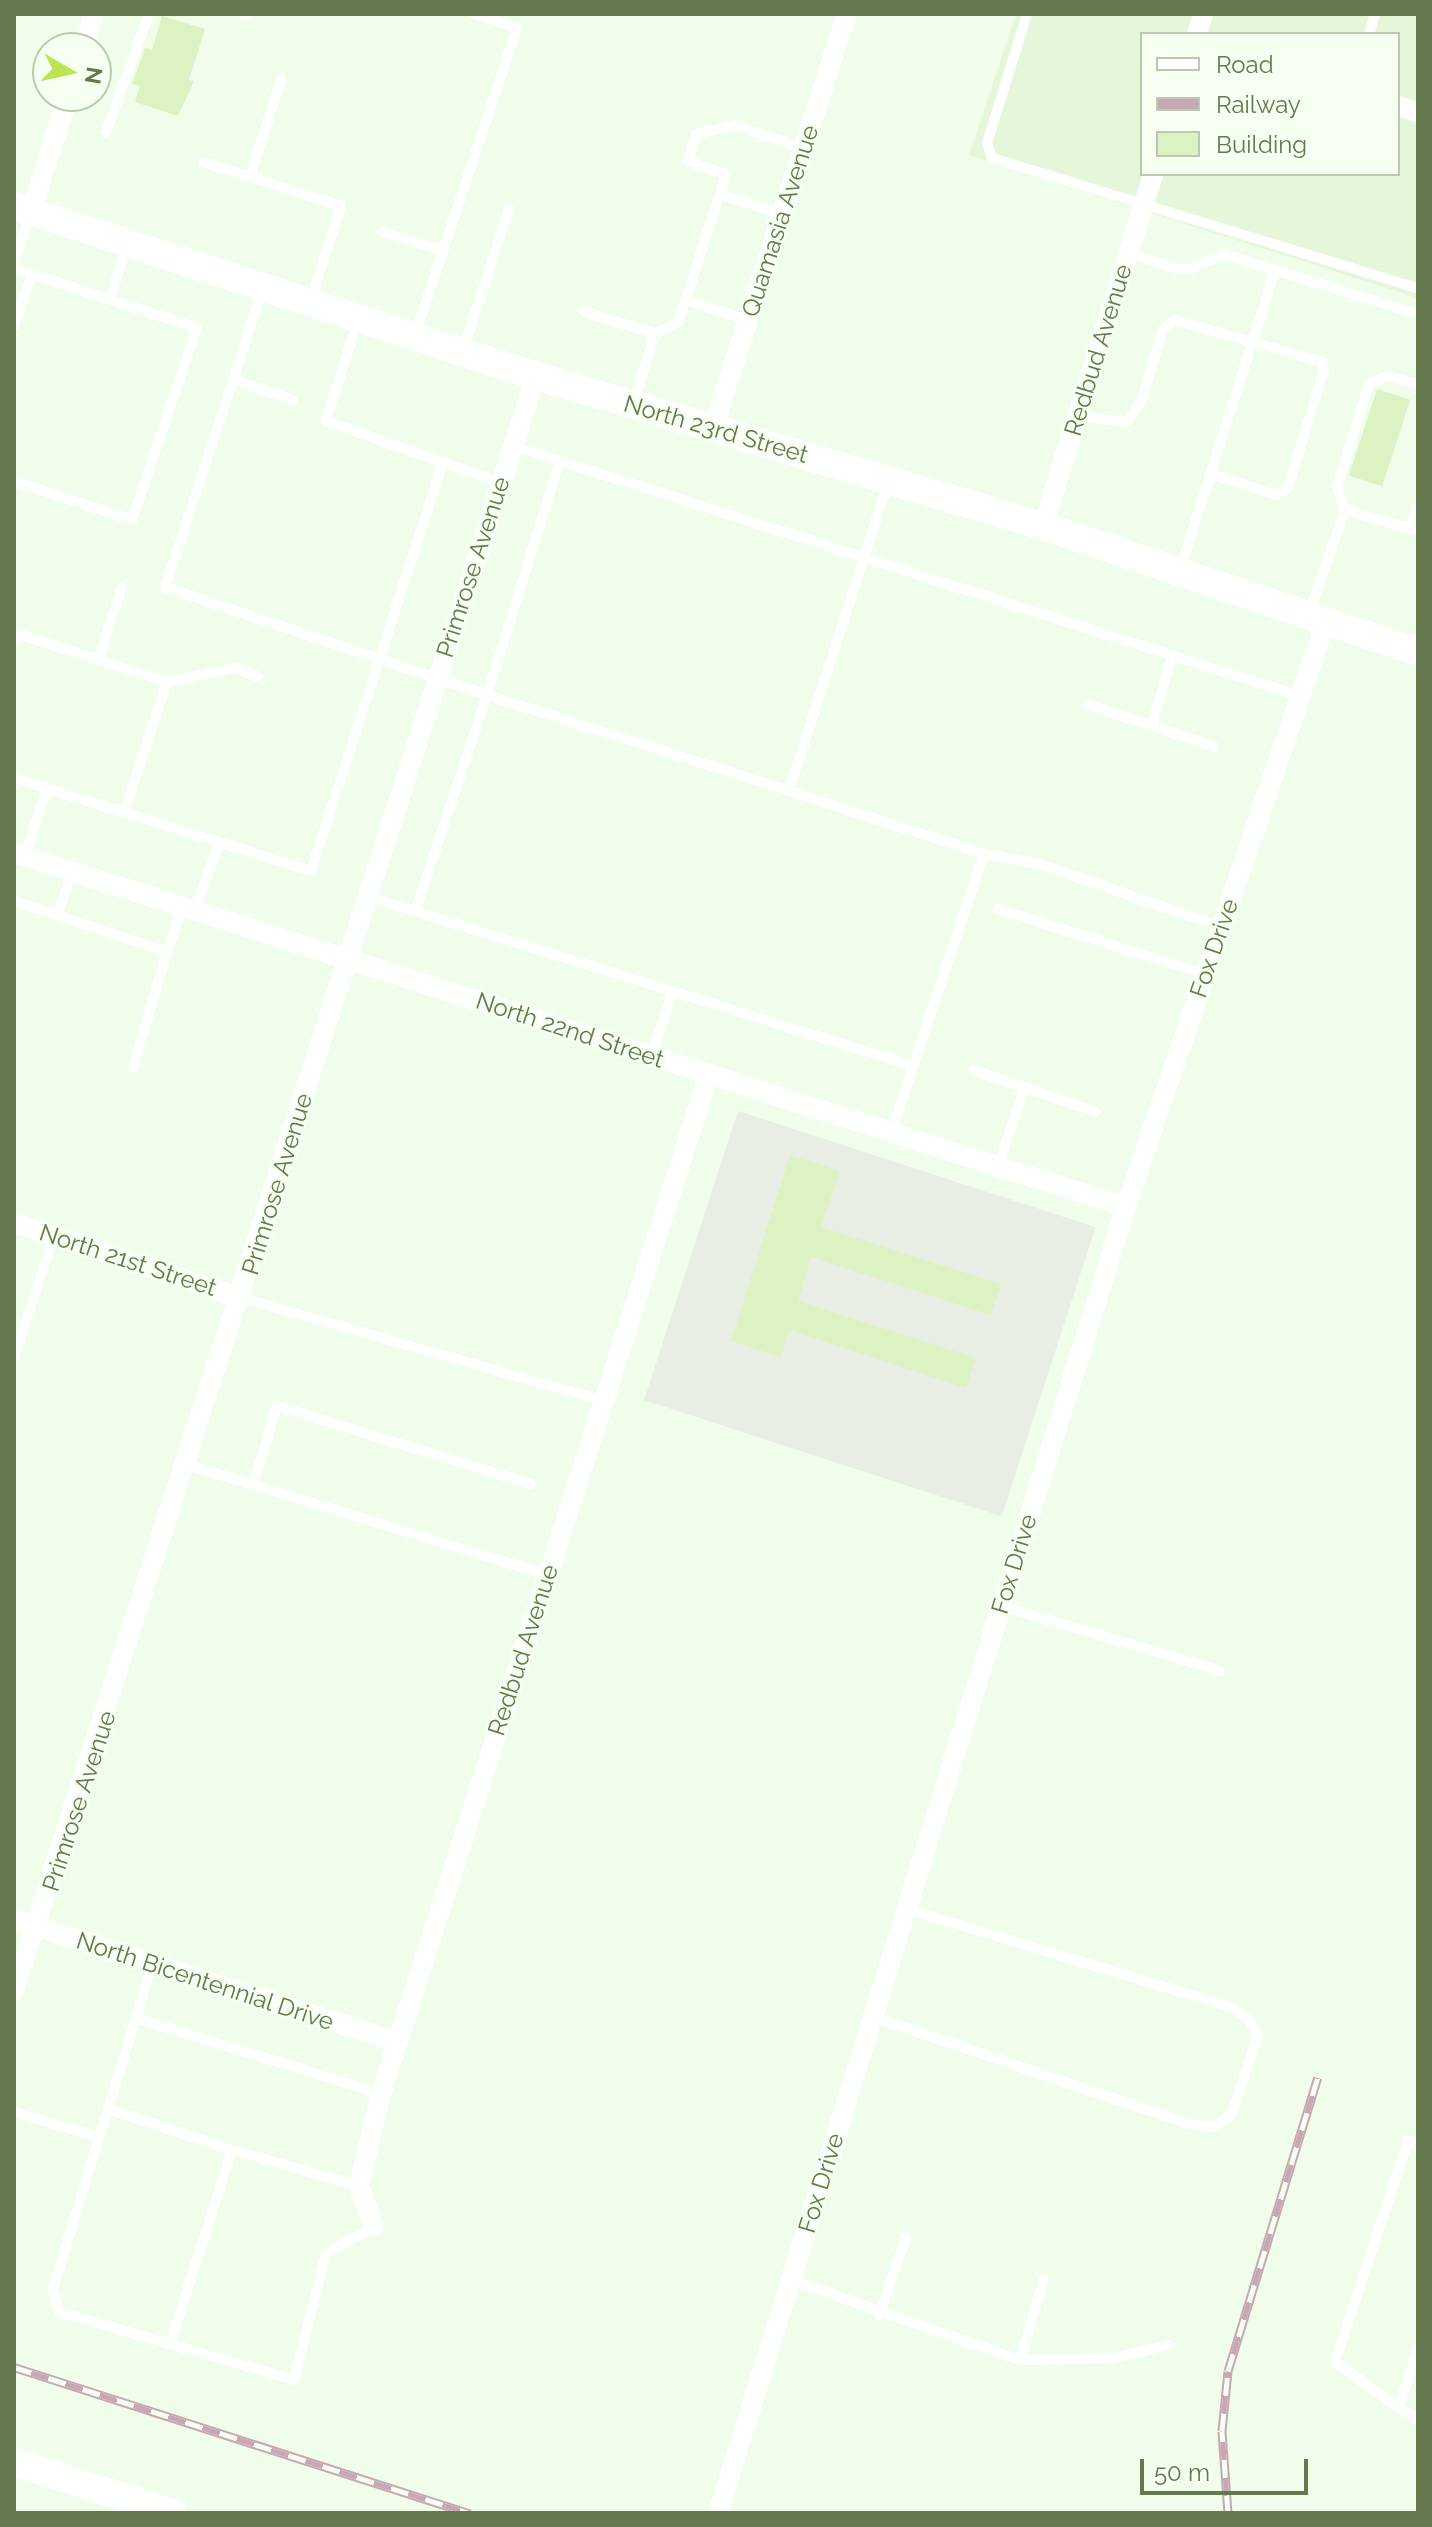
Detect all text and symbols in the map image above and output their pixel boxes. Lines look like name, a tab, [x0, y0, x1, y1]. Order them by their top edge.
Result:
north arrow	[32, 32, 112, 112]
legend	[1140, 32, 1400, 176]
text: Road	[1216, 50, 1274, 79]
text: N	[80, 65, 108, 86]
text: Railway	[1216, 90, 1301, 119]
street label: Quamasia Avenue	[735, 121, 825, 321]
text: Building	[1216, 130, 1307, 159]
street label: Redbud Avenue	[1058, 260, 1138, 440]
street label: North 23rd Street	[621, 389, 811, 469]
street label: Primrose Avenue	[430, 473, 516, 661]
street label: Fox Drive	[1184, 895, 1244, 1001]
street label: North 22nd Street	[472, 986, 668, 1074]
street label: Primrose Avenue	[236, 1089, 318, 1279]
street label: North 21st Street	[36, 1218, 220, 1302]
street label: Fox Drive	[985, 1511, 1043, 1617]
street label: Redbud Avenue	[482, 1561, 564, 1739]
street label: Primrose Avenue	[36, 1707, 122, 1895]
street label: North Bicentennial Drive	[72, 1926, 338, 2036]
street label: Fox Drive	[792, 2130, 850, 2236]
scale bar	[1144, 2443, 1312, 2493]
text: 50 m	[1154, 2458, 1210, 2487]

